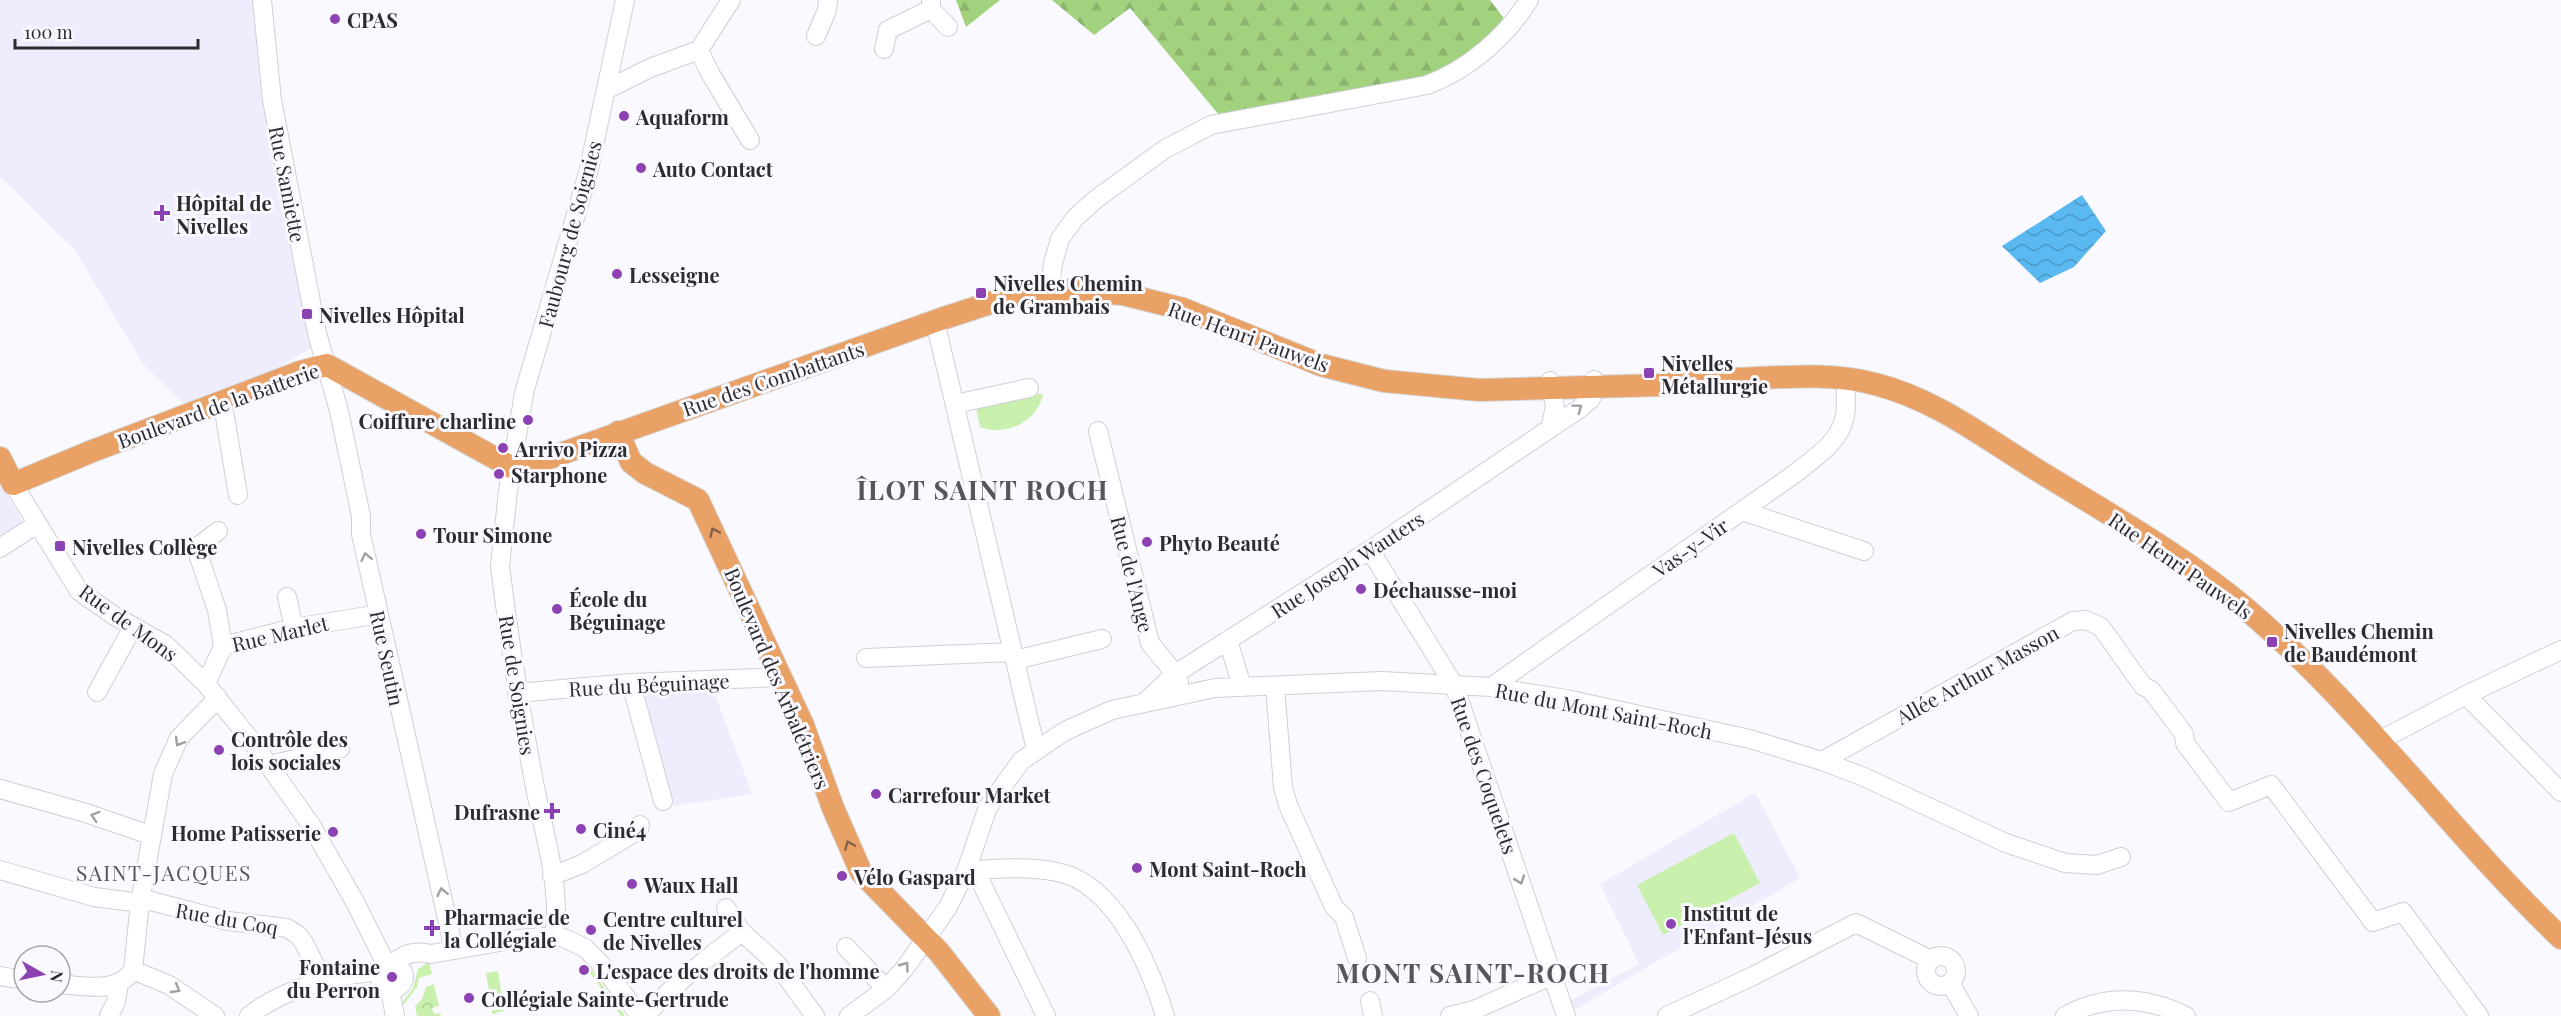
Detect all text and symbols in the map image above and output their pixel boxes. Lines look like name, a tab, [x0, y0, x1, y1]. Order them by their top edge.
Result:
place label: CPAS	[347, 6, 398, 33]
scale bar	[15, 12, 198, 50]
marker: CPAS	[328, 12, 342, 26]
text: 100 m	[24, 20, 73, 44]
place label: Aquaform	[635, 103, 729, 130]
marker: Aquaform	[617, 109, 631, 123]
street label: Rue Samiette	[264, 124, 312, 244]
street label: Faubourg de Soignies	[531, 137, 607, 331]
place label: Auto Contact	[652, 155, 774, 182]
marker: Auto Contact	[634, 161, 648, 175]
place label: Hôpital de Nivelles	[176, 189, 272, 239]
marker: Hôpital de Nivelles	[153, 204, 171, 222]
place label: Lesseigne	[629, 261, 720, 288]
marker: Lesseigne	[610, 267, 624, 281]
place label: Nivelles Chemin de Grambais	[993, 269, 1143, 319]
marker: Nivelles Chemin de Grambais	[974, 286, 988, 300]
street label: Rue Henri Pauwels	[1165, 294, 1333, 378]
place label: Nivelles Hôpital	[319, 301, 465, 328]
marker: Nivelles Hôpital	[300, 307, 314, 321]
street label: Rue des Combattants	[679, 334, 867, 422]
place label: Nivelles Métallurgie	[1661, 349, 1768, 399]
street label: Boulevard de la Batterie	[113, 356, 323, 454]
marker: Nivelles Métallurgie	[1642, 366, 1656, 380]
one-way arrow	[1572, 405, 1583, 416]
place label: Coiffure charline	[359, 407, 516, 434]
marker: Coiffure charline	[521, 413, 535, 427]
place label: Arrivo Pizza	[514, 435, 628, 462]
marker: Arrivo Pizza	[496, 441, 510, 455]
place label: Starphone	[511, 461, 607, 488]
marker: Starphone	[492, 467, 506, 481]
district label: ÎLOT SAINT ROCH	[856, 472, 1109, 507]
street label: Rue Joseph Wauters	[1265, 504, 1429, 624]
street label: Rue Henri Pauwels	[2104, 505, 2258, 625]
street label: Vas-y-Vir	[1646, 511, 1733, 584]
street label: Rue de l'Ange	[1105, 513, 1161, 635]
place label: Tour Simone	[433, 521, 552, 548]
marker: Tour Simone	[414, 527, 428, 541]
one-way arrow	[709, 527, 721, 538]
place label: Phyto Beauté	[1159, 529, 1280, 556]
place label: Nivelles Collège	[72, 533, 217, 560]
marker: Phyto Beauté	[1140, 535, 1154, 549]
marker: Nivelles Collège	[53, 539, 67, 553]
one-way arrow	[361, 552, 374, 562]
street label: Boulevard des Arbalétriers	[719, 563, 837, 793]
place label: Déchausse-moi	[1373, 576, 1517, 603]
street label: Rue de Mons	[74, 577, 184, 667]
marker: Déchausse-moi	[1354, 582, 1368, 596]
place label: École du Béguinage	[569, 585, 665, 635]
marker: École du Béguinage	[550, 602, 564, 616]
street label: Rue Seutin	[365, 608, 411, 708]
street label: Rue Marlet	[229, 609, 332, 657]
street label: Rue de Soignies	[494, 613, 542, 757]
place label: Nivelles Chemin de Baudémont	[2284, 617, 2434, 667]
street label: Allée Arthur Masson	[1890, 618, 2063, 730]
marker: Nivelles Chemin de Baudémont	[2265, 635, 2279, 649]
street label: Rue du Béguinage	[568, 666, 730, 702]
street label: Rue du Mont Saint-Roch	[1493, 676, 1715, 744]
street label: Rue des Coquelets	[1445, 693, 1525, 857]
place label: Contrôle des lois sociales	[231, 725, 348, 775]
one-way arrow	[175, 736, 186, 746]
marker: Contrôle des lois sociales	[212, 743, 226, 757]
place label: Carrefour Market	[888, 781, 1052, 808]
marker: Carrefour Market	[869, 787, 883, 801]
place label: Dufrasne	[454, 798, 540, 825]
marker: Dufrasne	[545, 804, 559, 818]
one-way arrow	[90, 811, 101, 823]
place label: Ciné4	[593, 816, 646, 843]
place label: Home Patisserie	[171, 819, 321, 846]
marker: Ciné4	[574, 822, 588, 836]
marker: Home Patisserie	[326, 825, 340, 839]
one-way arrow	[844, 841, 856, 852]
place label: Mont Saint-Roch	[1149, 855, 1307, 882]
district label: SAINT-JACQUES	[76, 858, 252, 886]
marker: Mont Saint-Roch	[1130, 861, 1144, 875]
place label: Vélo Gaspard	[853, 863, 976, 890]
marker: Vélo Gaspard	[835, 869, 849, 883]
place label: Waux Hall	[643, 871, 738, 898]
one-way arrow	[1513, 874, 1526, 885]
marker: Waux Hall	[625, 877, 639, 891]
one-way arrow	[436, 887, 449, 897]
street label: Rue du Coq	[173, 896, 281, 940]
place label: Institut de l'Enfant-Jésus	[1683, 899, 1812, 949]
place label: Pharmacie de la Collégiale	[444, 903, 570, 953]
place label: Centre culturel de Nivelles	[603, 905, 743, 955]
marker: Institut de l'Enfant-Jésus	[1664, 917, 1678, 931]
marker: Pharmacie de la Collégiale	[425, 921, 439, 935]
marker: Centre culturel de Nivelles	[584, 923, 598, 937]
north arrow	[12, 944, 72, 1004]
place label: Fontaine du Perron	[287, 953, 381, 1003]
district label: MONT SAINT-ROCH	[1335, 955, 1611, 990]
place label: L'espace des droits de l'homme	[596, 957, 880, 984]
one-way arrow	[898, 962, 909, 973]
marker: L'espace des droits de l'homme	[577, 963, 591, 977]
text: N	[46, 969, 69, 984]
marker: Fontaine du Perron	[385, 970, 399, 984]
one-way arrow	[170, 982, 180, 994]
place label: Collégiale Sainte-Gertrude	[481, 985, 729, 1012]
marker: Collégiale Sainte-Gertrude	[462, 991, 476, 1005]

